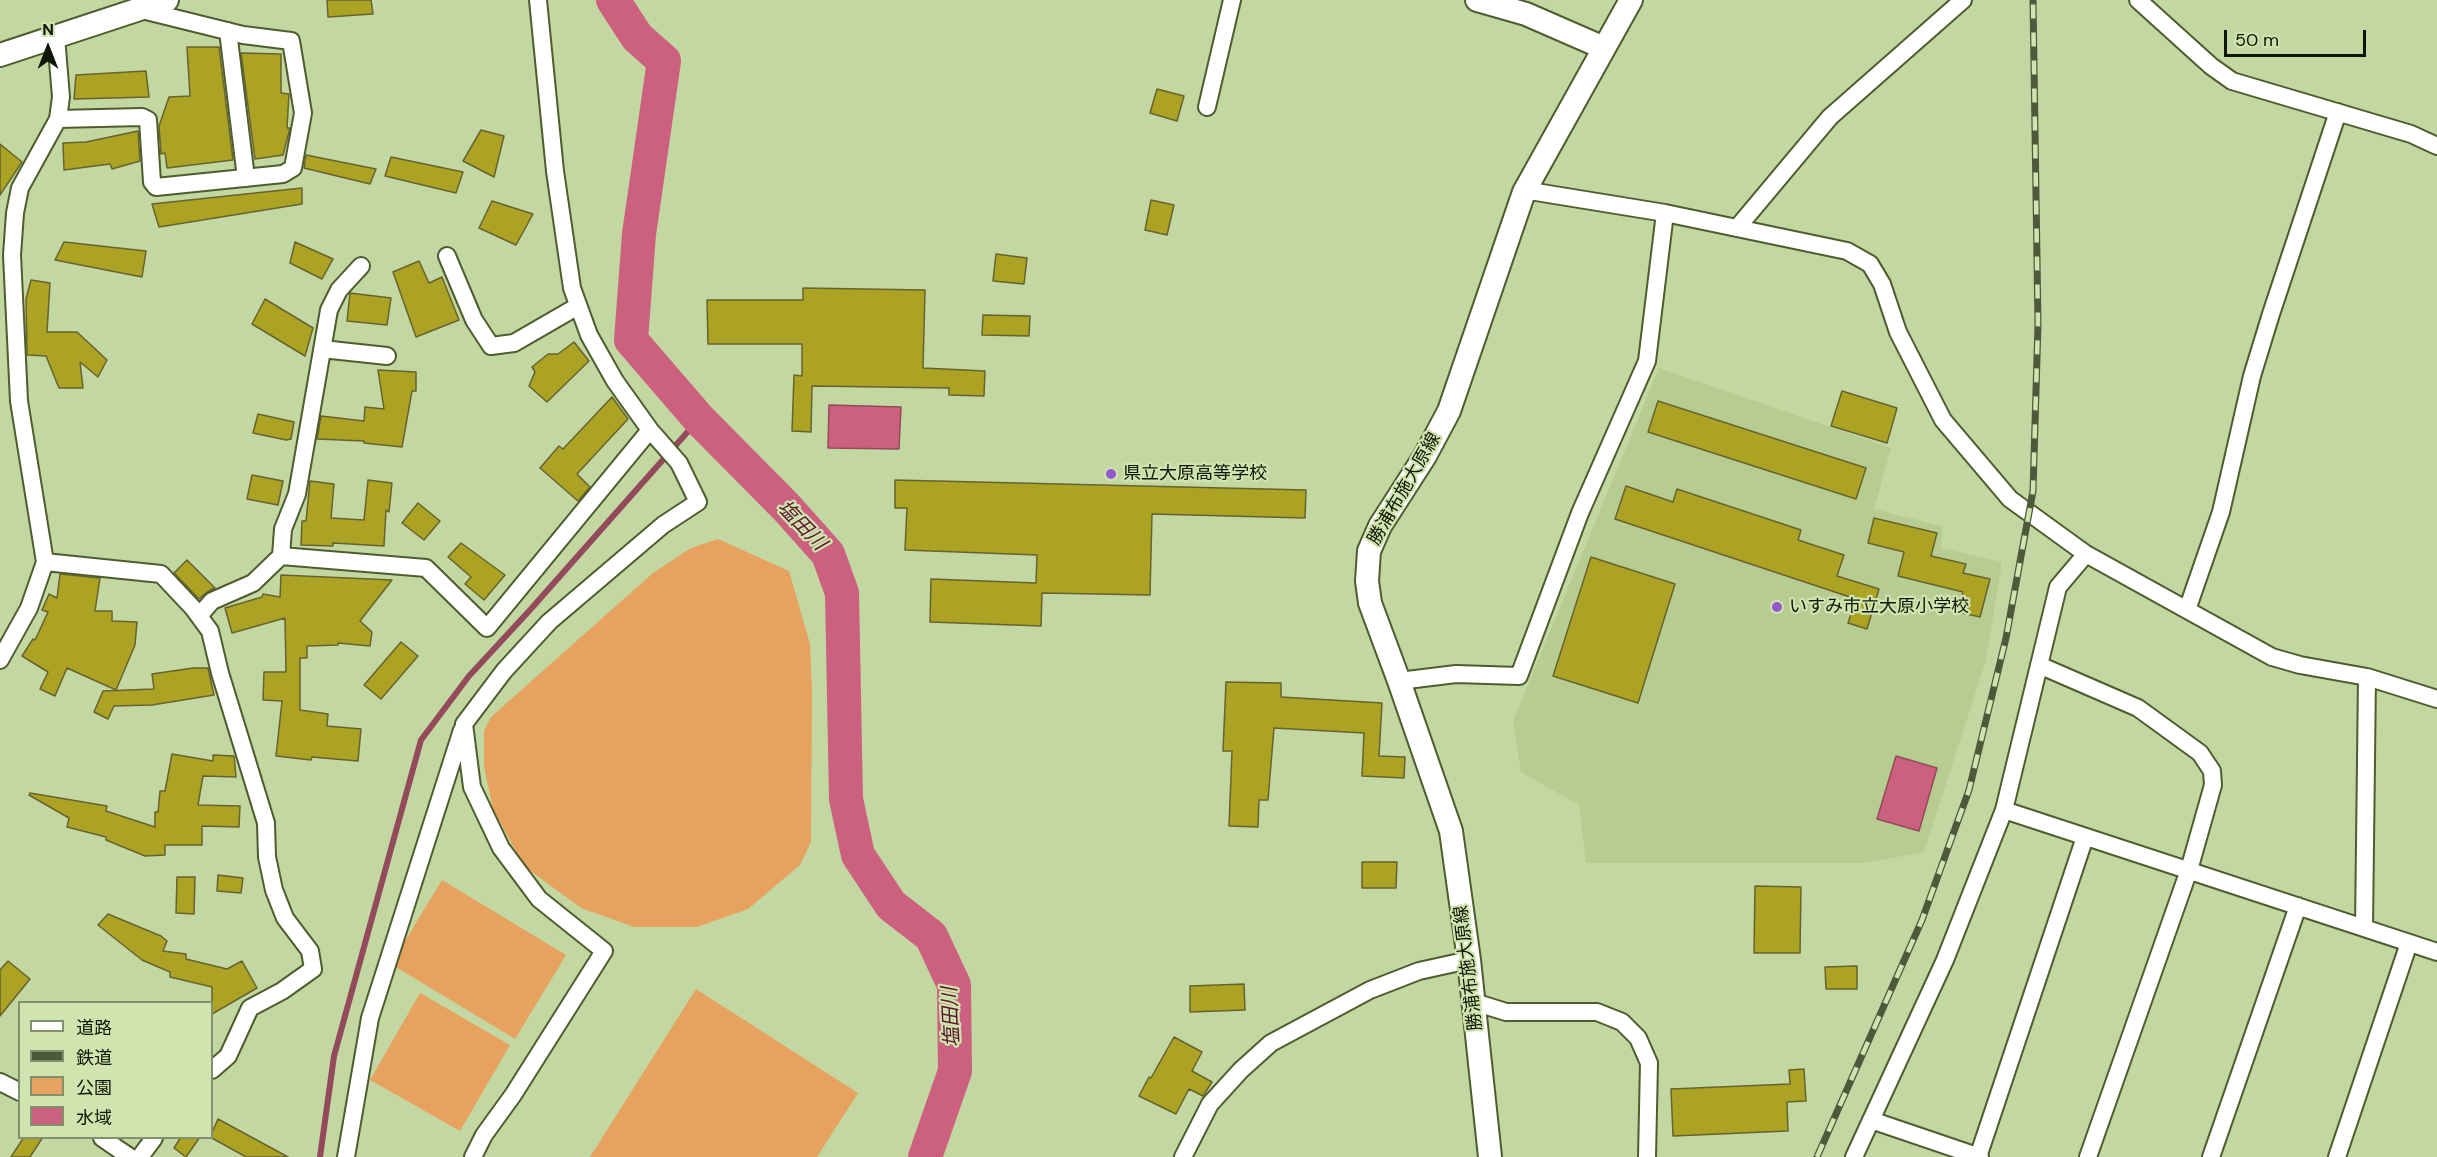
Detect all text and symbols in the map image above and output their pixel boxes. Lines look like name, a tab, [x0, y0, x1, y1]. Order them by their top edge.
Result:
north arrow	[18, 18, 78, 78]
scale bar	[2227, 18, 2370, 56]
text: N	[42, 19, 54, 40]
text: 50 m	[2235, 28, 2279, 52]
street label: 勝浦布施大原線	[1364, 429, 1446, 549]
place label: 県立大原高等学校	[1123, 463, 1267, 485]
marker: 県立大原高等学校	[1104, 467, 1118, 481]
water label: 塩田川	[772, 496, 830, 556]
place label: いすみ市立大原小学校	[1789, 596, 1969, 618]
marker: いすみ市立大原小学校	[1770, 600, 1784, 614]
street label: 勝浦布施大原線	[1451, 904, 1487, 1032]
water label: 塩田川	[938, 986, 966, 1048]
legend	[18, 1001, 213, 1139]
text: 道路	[76, 1016, 112, 1040]
text: 鉄道	[76, 1046, 112, 1070]
text: 公園	[76, 1076, 112, 1100]
text: 水域	[76, 1106, 112, 1130]

